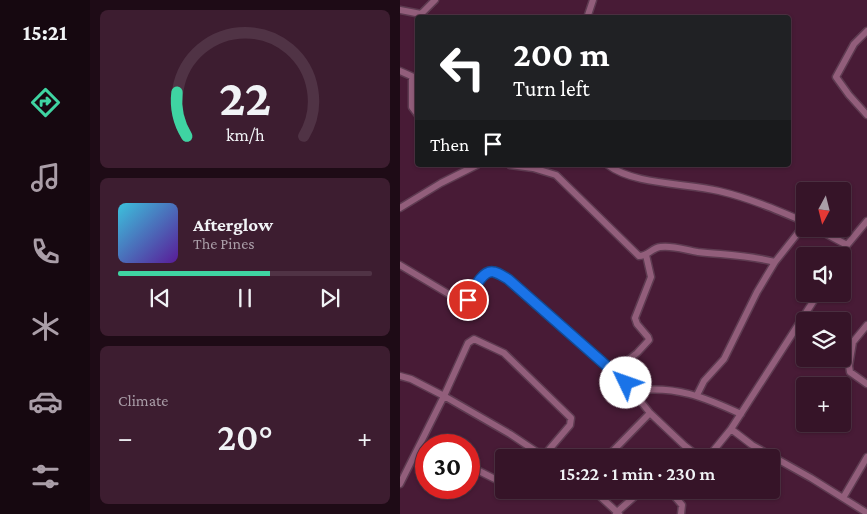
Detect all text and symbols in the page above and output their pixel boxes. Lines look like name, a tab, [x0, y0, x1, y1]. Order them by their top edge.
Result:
text: 15:21	[23, 20, 67, 45]
icon: left	[430, 35, 495, 100]
text: 200 m	[513, 35, 610, 74]
text: 22	[219, 68, 271, 126]
text: Turn left	[513, 76, 590, 101]
icon: directions	[28, 85, 63, 120]
text: km/h	[226, 125, 265, 145]
icon: arrive	[479, 130, 507, 158]
text: Then	[430, 134, 469, 155]
icon: music	[28, 160, 63, 195]
north arrow	[796, 182, 851, 238]
map controls	[796, 182, 851, 432]
text: Afterglow	[193, 214, 273, 235]
icon: phone	[28, 234, 63, 269]
text: The Pines	[193, 235, 254, 252]
button: sound	[796, 247, 851, 302]
pin	[447, 279, 489, 321]
icon: previous	[146, 284, 174, 312]
icon: pause	[231, 284, 259, 312]
icon: next	[316, 284, 344, 312]
icon: arrive	[454, 286, 482, 314]
icon: climate	[28, 309, 63, 344]
button: layers	[796, 312, 851, 367]
position arrow	[599, 356, 651, 408]
button: +	[796, 377, 851, 432]
icon: car	[28, 384, 63, 419]
text: Climate	[118, 392, 168, 409]
text: 20°	[217, 416, 273, 458]
text: −	[118, 422, 133, 453]
text: +	[357, 422, 372, 453]
speed limit sign: 30	[415, 434, 480, 499]
icon: filters	[28, 459, 63, 494]
text: 15:22 · 1 min · 230 m	[560, 463, 715, 484]

